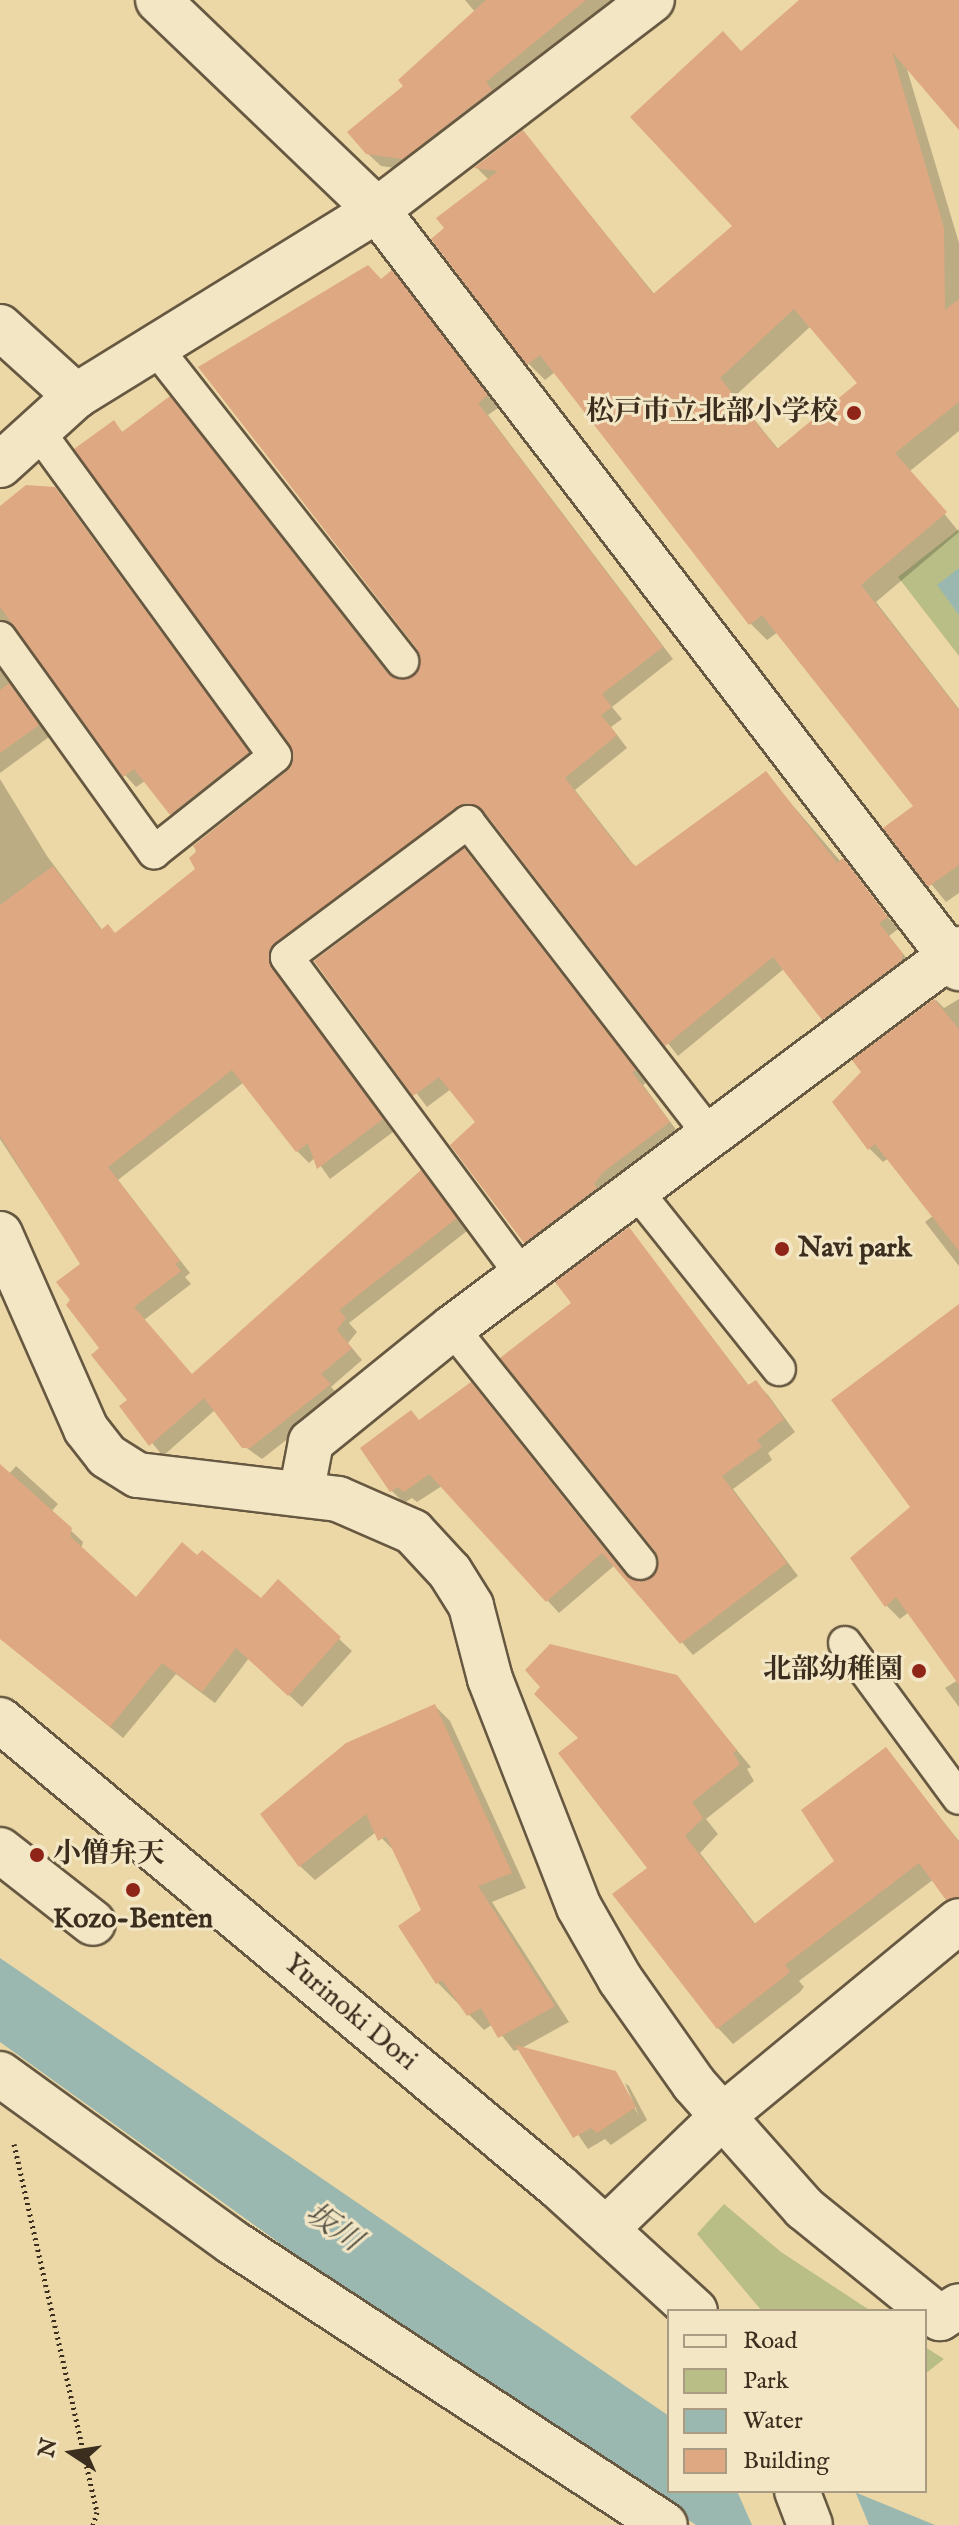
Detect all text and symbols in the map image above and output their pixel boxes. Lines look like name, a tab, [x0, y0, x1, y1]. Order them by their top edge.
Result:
place label: 松戸市立北部小学校	[586, 396, 838, 430]
marker: 松戸市立北部小学校	[845, 404, 863, 422]
place label: Navi park	[798, 1232, 912, 1266]
marker: Navi park	[773, 1240, 791, 1258]
place label: 北部幼稚園	[763, 1654, 903, 1688]
marker: 北部幼稚園	[910, 1662, 928, 1680]
place label: 小僧弁天	[53, 1838, 165, 1872]
marker: 小僧弁天	[28, 1846, 46, 1864]
marker: Kozo-Benten	[124, 1881, 142, 1899]
place label: Kozo-Benten	[53, 1903, 213, 1937]
street label: Yurinoki Dori	[276, 1947, 424, 2079]
water label: 坂川	[298, 2196, 368, 2260]
legend	[667, 2309, 927, 2493]
text: Road	[743, 2326, 797, 2357]
text: Park	[743, 2366, 789, 2397]
text: Water	[743, 2406, 803, 2437]
north arrow	[32, 2413, 112, 2493]
text: N	[33, 2436, 64, 2460]
text: Building	[743, 2446, 829, 2477]

